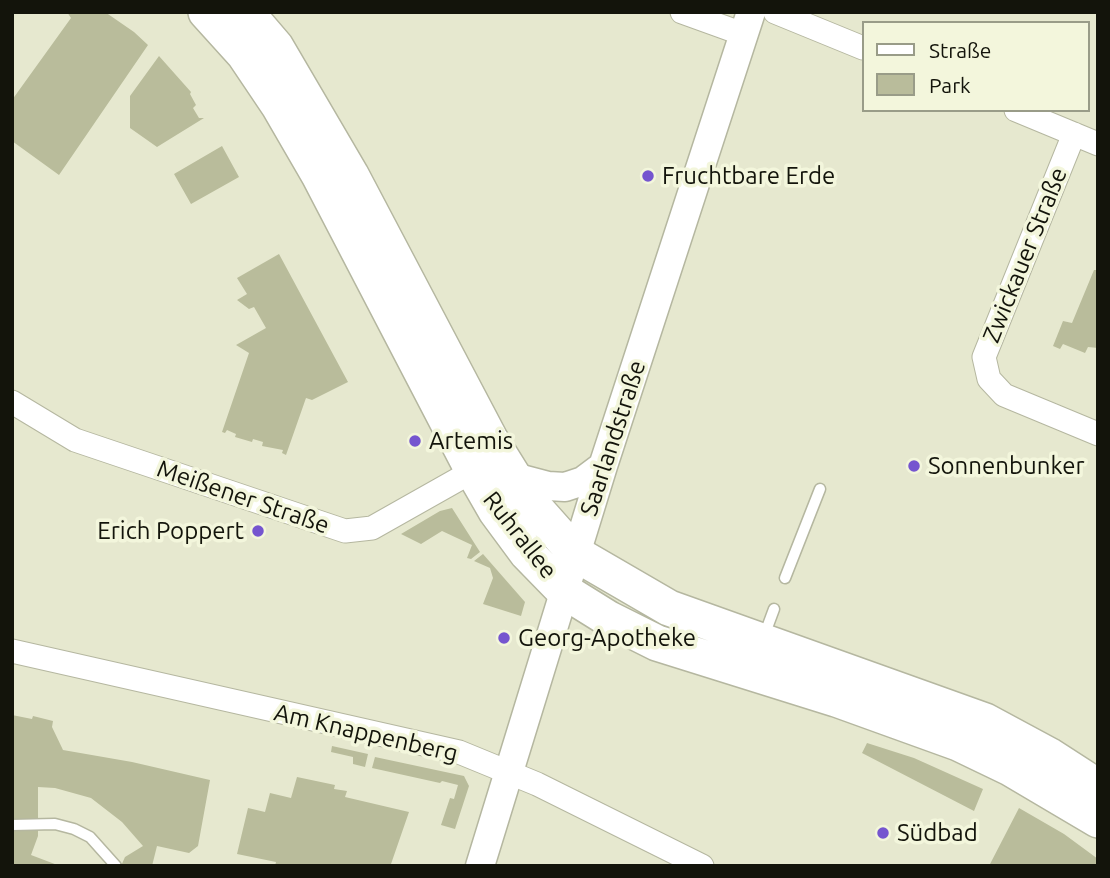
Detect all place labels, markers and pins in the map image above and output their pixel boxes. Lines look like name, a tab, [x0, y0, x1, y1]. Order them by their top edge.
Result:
place label: Fruchtbare Erde	[662, 162, 835, 190]
marker: Fruchtbare Erde	[640, 168, 656, 184]
place label: Artemis	[429, 427, 513, 455]
marker: Artemis	[407, 433, 423, 449]
place label: Sonnenbunker	[928, 452, 1084, 480]
marker: Sonnenbunker	[906, 458, 922, 474]
place label: Erich Poppert	[97, 517, 244, 545]
marker: Erich Poppert	[250, 523, 266, 539]
place label: Georg-Apotheke	[518, 624, 696, 652]
marker: Georg-Apotheke	[496, 630, 512, 646]
place label: Südbad	[897, 819, 978, 847]
marker: Südbad	[875, 825, 891, 841]

